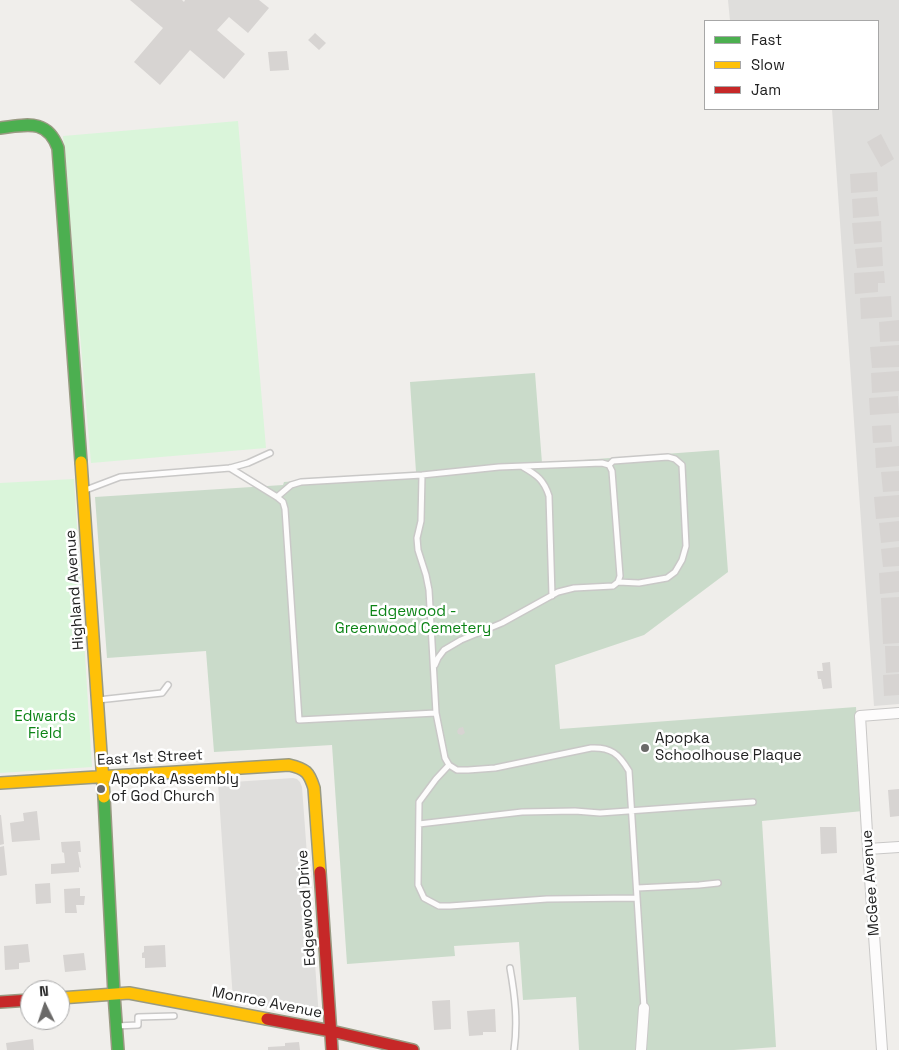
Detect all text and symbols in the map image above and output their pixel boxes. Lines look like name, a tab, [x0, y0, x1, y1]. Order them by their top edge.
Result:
legend	[704, 20, 879, 110]
text: Fast	[751, 30, 782, 49]
text: Slow	[751, 55, 785, 74]
text: Jam	[751, 80, 781, 99]
street label: Highland Avenue	[62, 529, 88, 651]
park label: Edgewood - Greenwood Cemetery	[335, 603, 491, 638]
park label: Edwards Field	[14, 708, 76, 743]
place label: Apopka Schoolhouse Plaque	[655, 730, 802, 765]
marker: Apopka Schoolhouse Plaque	[639, 742, 651, 754]
street label: East 1st Street	[97, 746, 203, 770]
place label: Apopka Assembly of God Church	[111, 771, 239, 806]
marker: Apopka Assembly of God Church	[95, 783, 107, 795]
street label: McGee Avenue	[858, 829, 884, 937]
street label: Edgewood Drive	[294, 849, 320, 967]
north arrow	[20, 980, 70, 1030]
text: N	[39, 982, 49, 1000]
street label: Monroe Avenue	[210, 983, 324, 1023]

